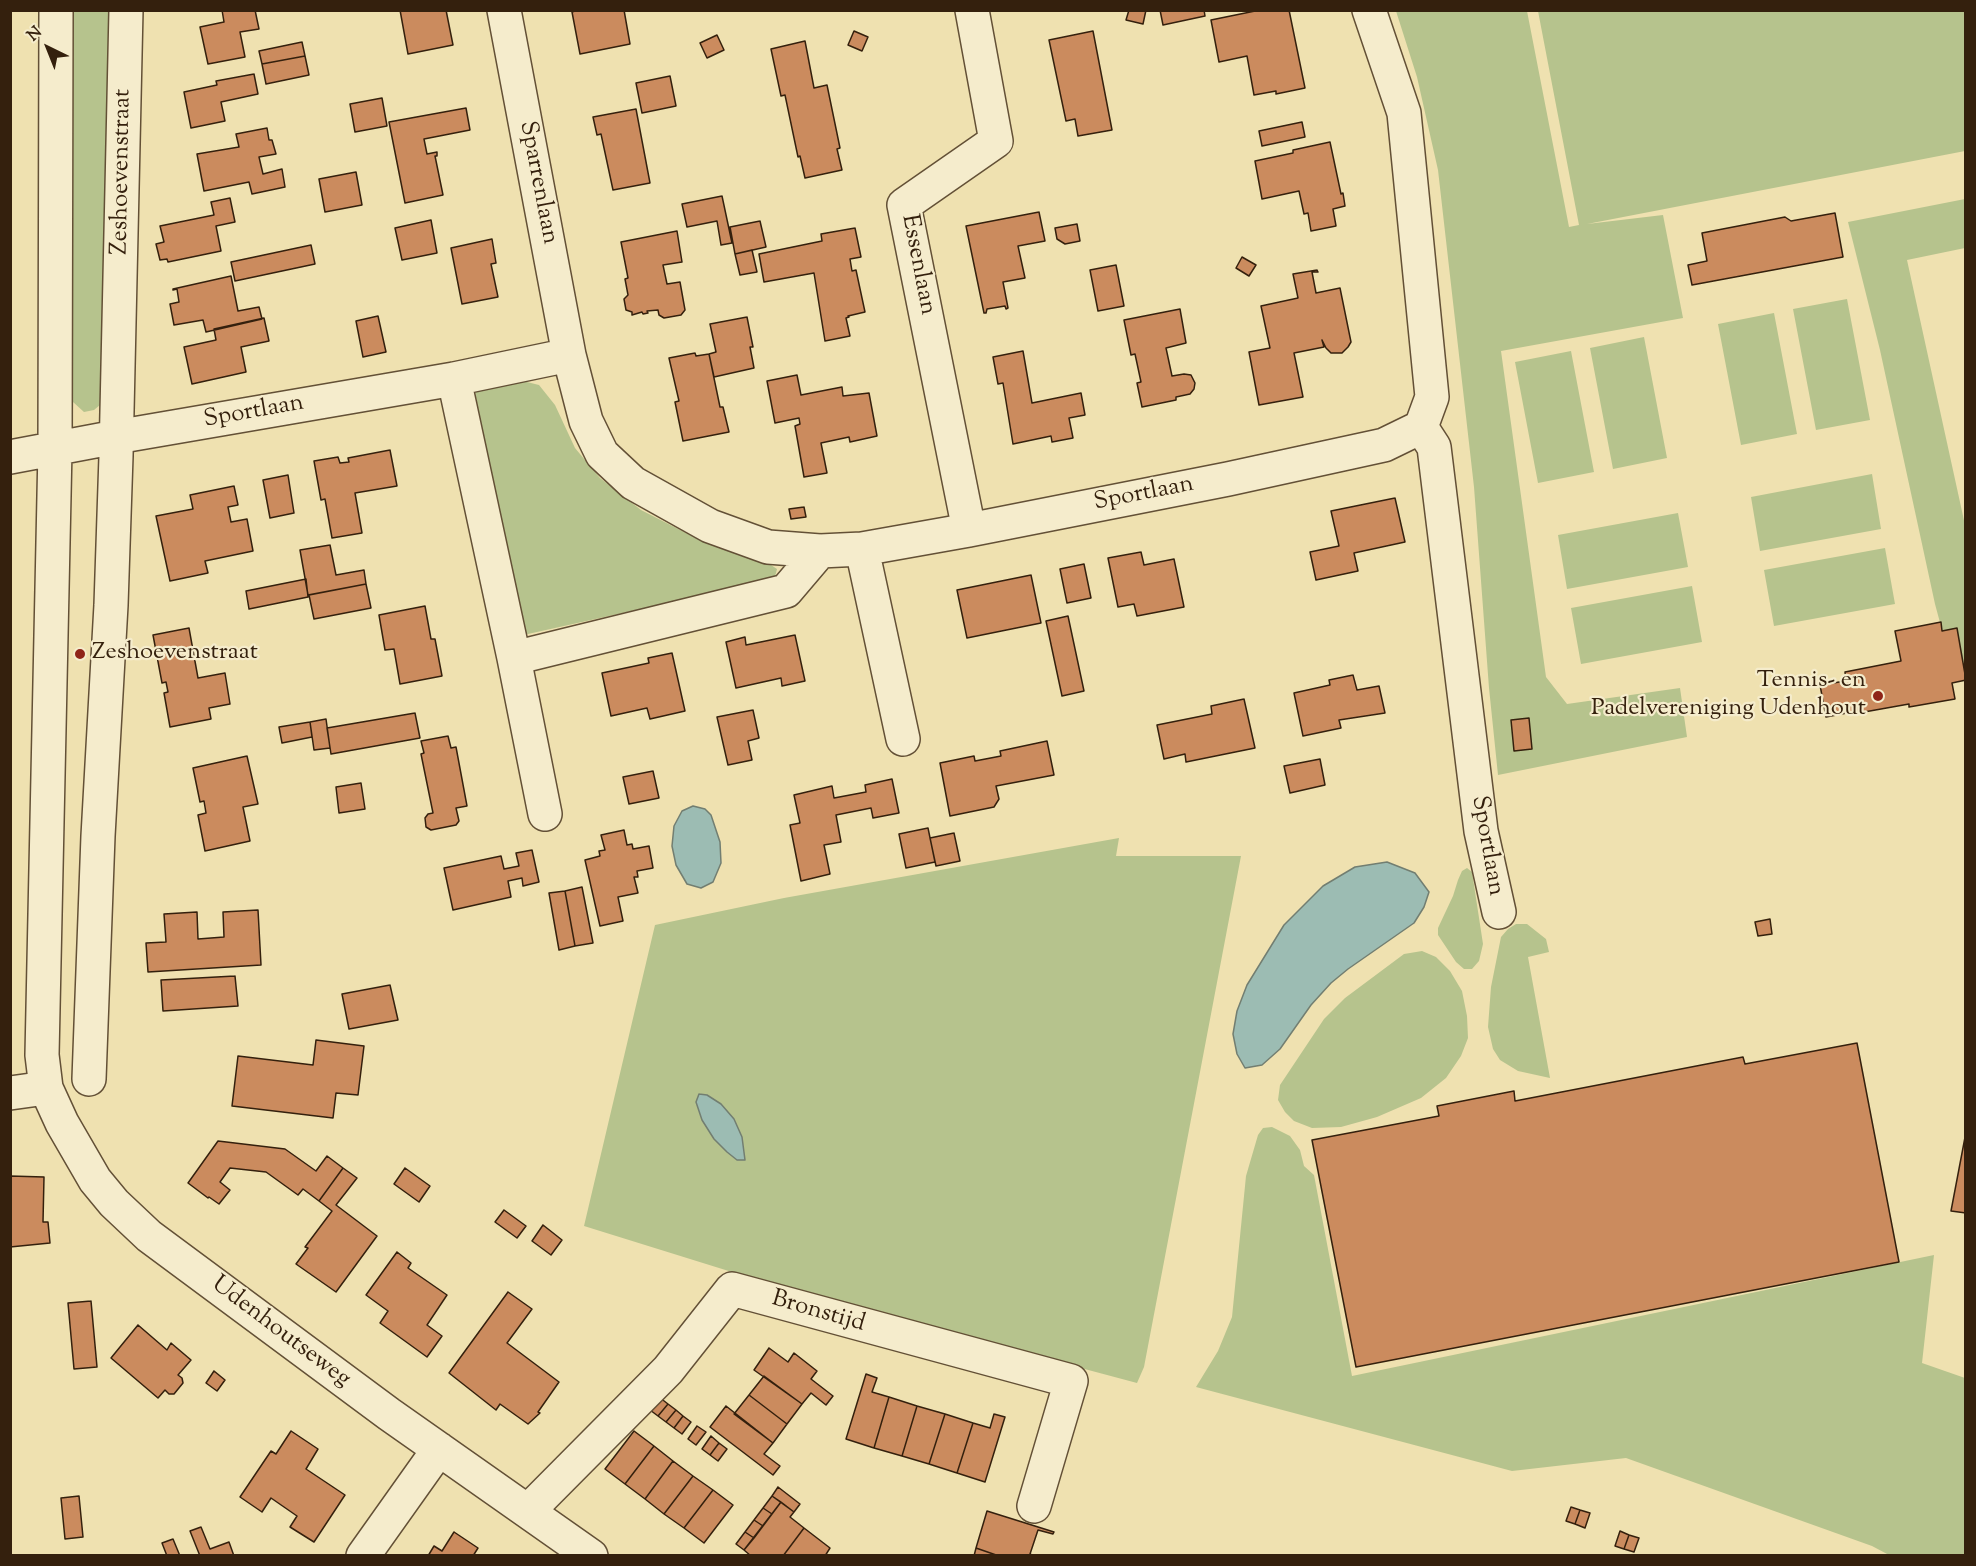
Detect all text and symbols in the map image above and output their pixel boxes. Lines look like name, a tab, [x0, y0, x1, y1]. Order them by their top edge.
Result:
north arrow	[18, 18, 78, 78]
text: N	[23, 22, 48, 47]
street label: Zeshoevenstraat	[107, 89, 139, 255]
street label: Sparrenlaan	[511, 119, 563, 247]
street label: Essenlaan	[893, 212, 941, 318]
street label: Sportlaan	[202, 390, 306, 436]
street label: Sportlaan	[1092, 471, 1196, 519]
place label: Zeshoevenstraat	[92, 640, 258, 668]
marker: Zeshoevenstraat	[73, 647, 87, 661]
place label: Tennis- en Padelvereniging Udenhout	[1591, 668, 1866, 724]
marker: Tennis- en Padelvereniging Udenhout	[1871, 689, 1885, 703]
street label: Sportlaan	[1463, 794, 1509, 898]
street label: Udenhoutseweg	[205, 1271, 355, 1395]
street label: Bronstijd	[768, 1286, 868, 1340]

